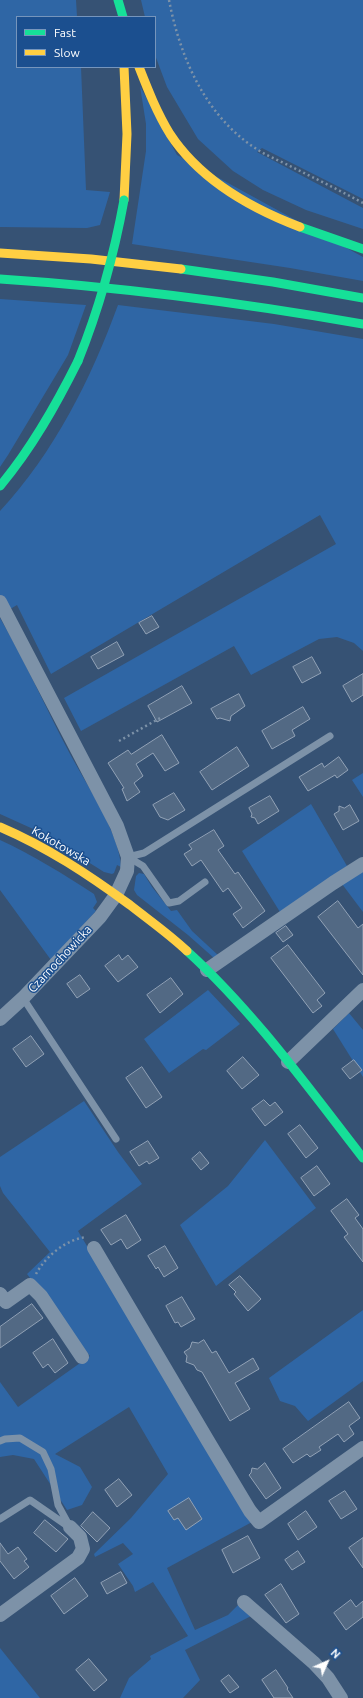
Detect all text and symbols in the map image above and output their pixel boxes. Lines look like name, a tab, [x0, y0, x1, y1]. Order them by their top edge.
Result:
legend	[16, 16, 156, 68]
text: Fast	[54, 26, 76, 39]
text: Slow	[54, 46, 80, 59]
street label: Kokotowska	[29, 823, 93, 869]
street label: Czarnochowicka	[25, 922, 95, 996]
north arrow	[307, 1642, 347, 1682]
text: N	[328, 1646, 343, 1661]

